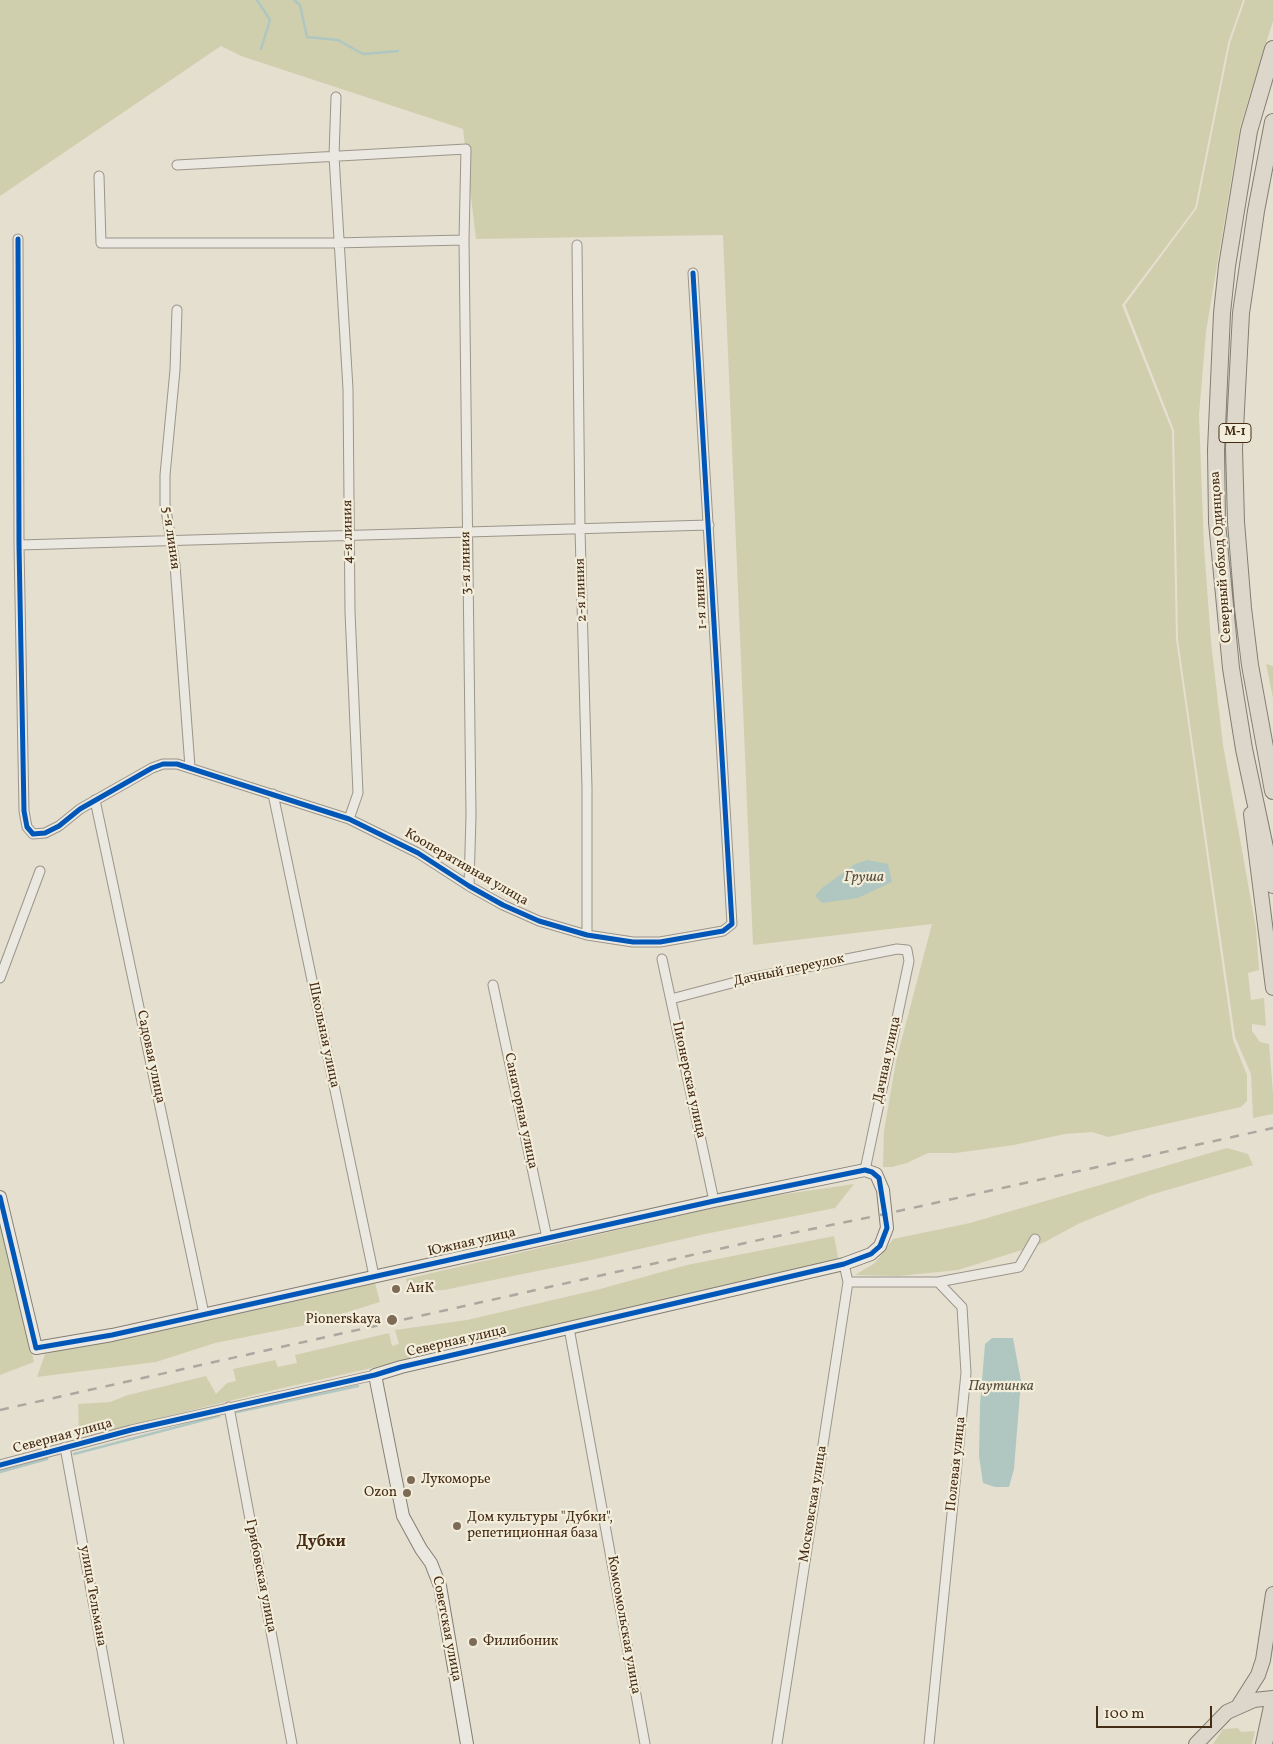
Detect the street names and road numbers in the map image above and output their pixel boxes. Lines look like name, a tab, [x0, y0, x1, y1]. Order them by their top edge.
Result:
road number: М-1	[1219, 423, 1251, 442]
street label: Северный обход Одинцова	[1208, 470, 1236, 644]
street label: 4-я линия	[340, 500, 358, 564]
street label: 5-я линия	[157, 506, 183, 570]
street label: 3-я линия	[458, 531, 476, 595]
street label: 2-я линия	[572, 558, 592, 622]
street label: 1-я линия	[692, 568, 712, 630]
street label: Кооперативная улица	[401, 826, 531, 910]
street label: Дачный переулок	[732, 951, 846, 991]
street label: Школьная улица	[304, 981, 342, 1089]
street label: Садовая улица	[132, 1009, 168, 1105]
street label: Дачная улица	[871, 1015, 905, 1105]
street label: Пионерская улица	[667, 1020, 709, 1140]
street label: Санаторная улица	[500, 1052, 540, 1170]
street label: Южная улица	[426, 1225, 518, 1261]
street label: Северная улица	[405, 1322, 509, 1362]
street label: Северная улица	[12, 1416, 114, 1458]
street label: Полевая улица	[944, 1416, 970, 1512]
street label: Московская улица	[796, 1444, 832, 1564]
street label: Грибовская улица	[241, 1518, 279, 1634]
street label: улица Тельмана	[75, 1544, 109, 1648]
street label: Комсомольская улица	[603, 1554, 643, 1696]
street label: Советская улица	[428, 1575, 464, 1683]

